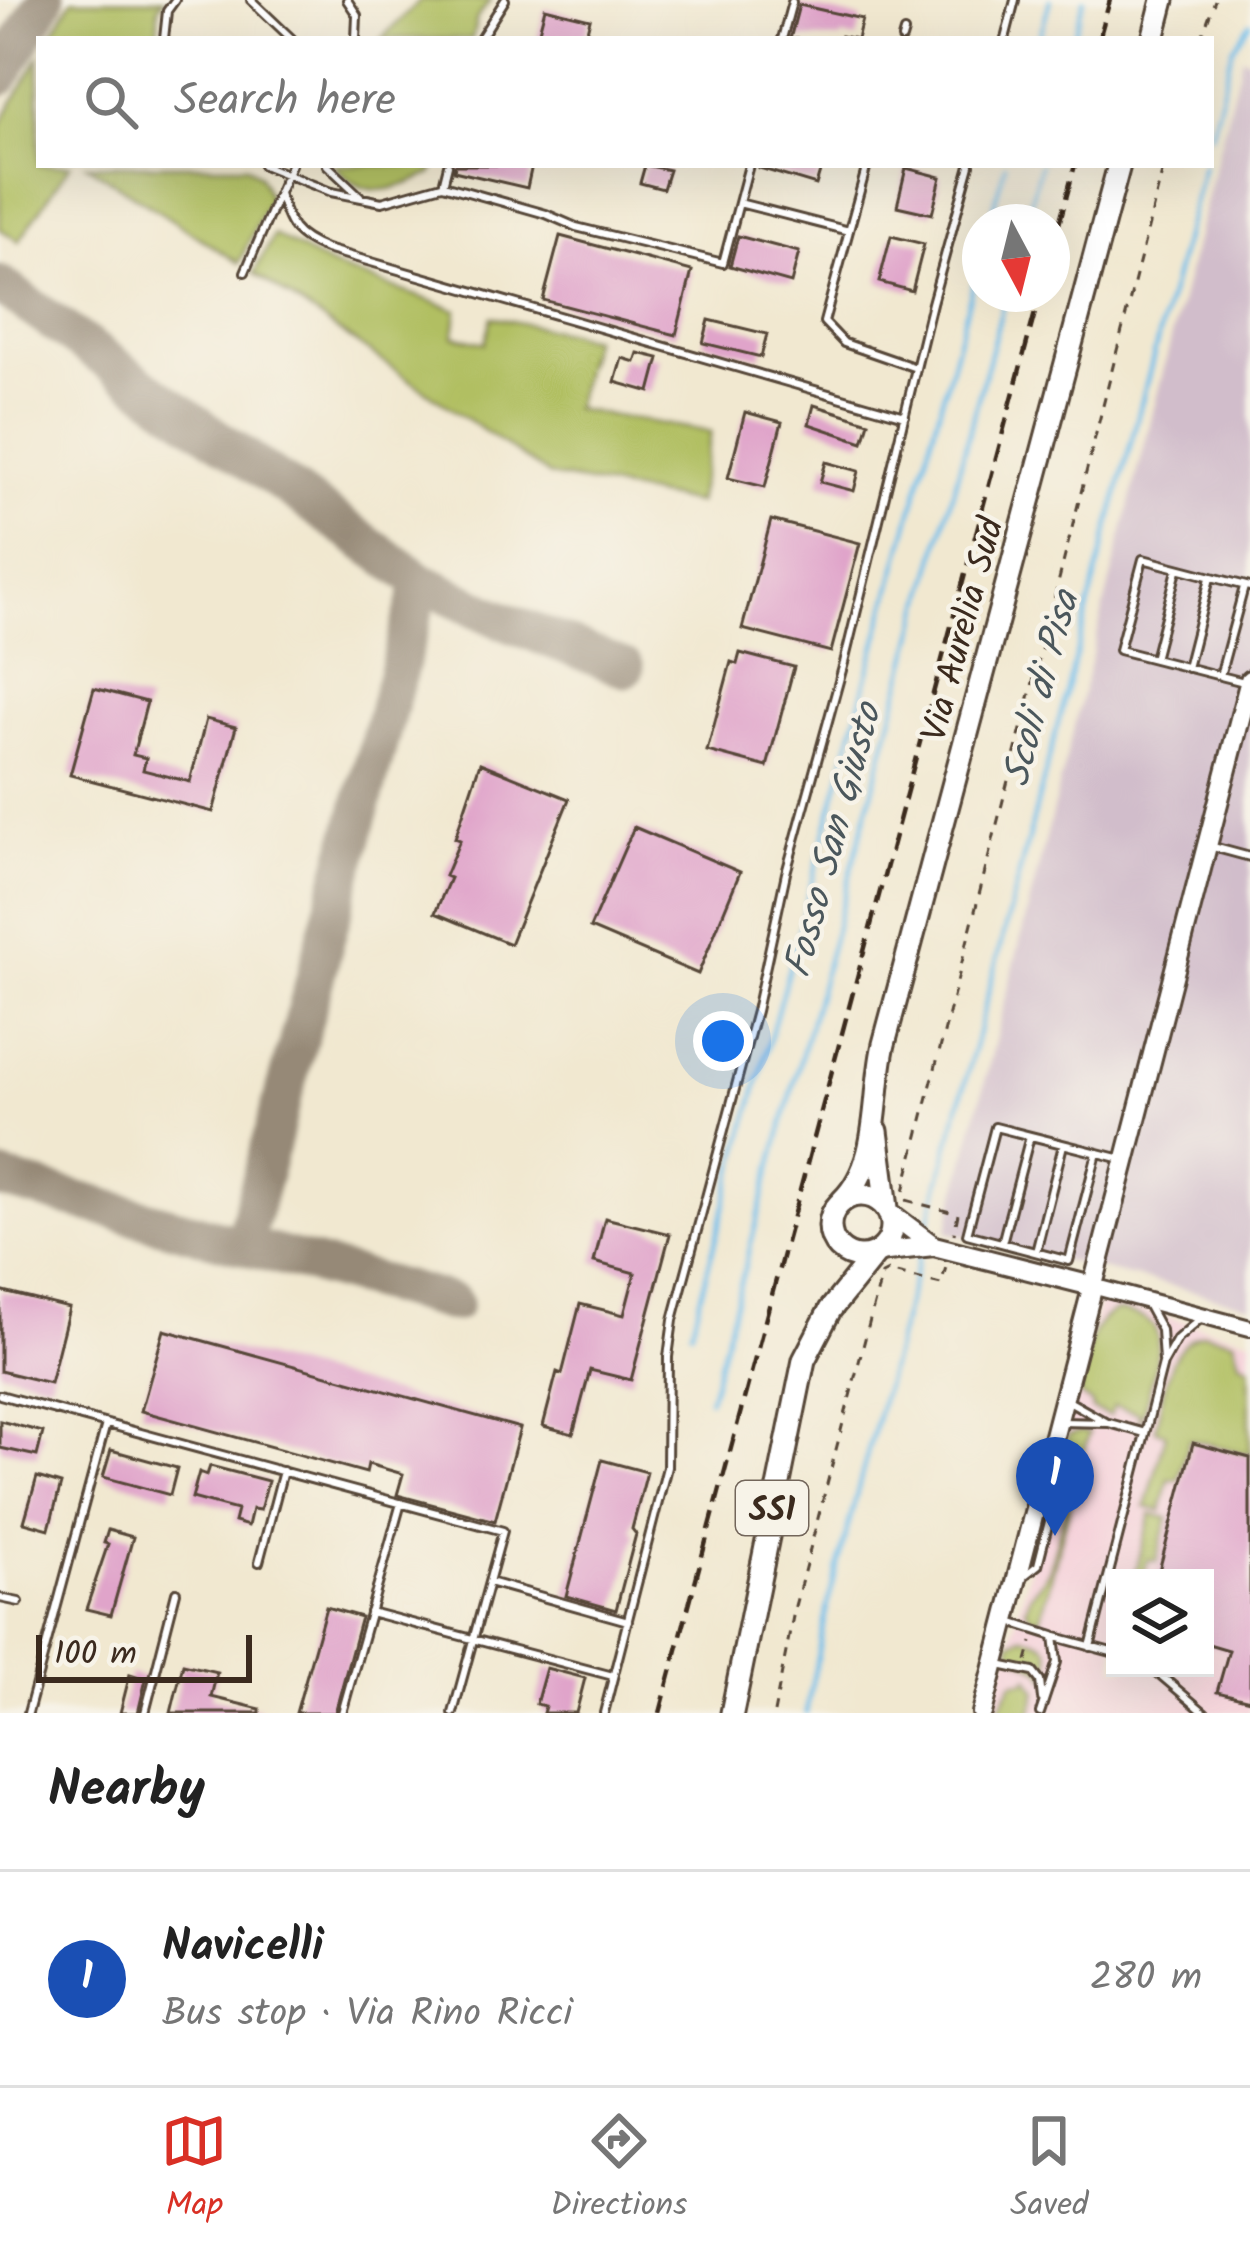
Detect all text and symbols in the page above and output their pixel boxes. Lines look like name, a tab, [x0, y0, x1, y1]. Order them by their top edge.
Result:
search box	[36, 36, 1214, 168]
text: Search here	[174, 66, 396, 138]
icon: search	[78, 69, 144, 135]
north arrow	[962, 204, 1070, 312]
street label: Via Aurelia Sud	[907, 511, 1022, 748]
water label: Scoli di Pisa	[987, 582, 1099, 794]
water label: Fosso San Giusto	[769, 694, 902, 985]
your location	[693, 1011, 753, 1071]
pin: 1	[1016, 1437, 1094, 1536]
road number: SS1	[736, 1481, 808, 1535]
map controls	[1106, 1569, 1214, 1677]
button: layers	[1106, 1569, 1214, 1677]
scale bar	[36, 1629, 252, 1682]
text: 100 m	[54, 1629, 137, 1682]
text: Nearby	[48, 1751, 205, 1832]
text: Navicelli	[162, 1912, 324, 1984]
text: 1	[81, 1948, 93, 2010]
text: 280 m	[1090, 1948, 1202, 2010]
text: Bus stop · Via Rino Ricci	[162, 1984, 573, 2046]
tab: Map	[161, 2108, 227, 2233]
tab: Directions	[550, 2108, 687, 2233]
tab: Saved	[1010, 2108, 1089, 2233]

